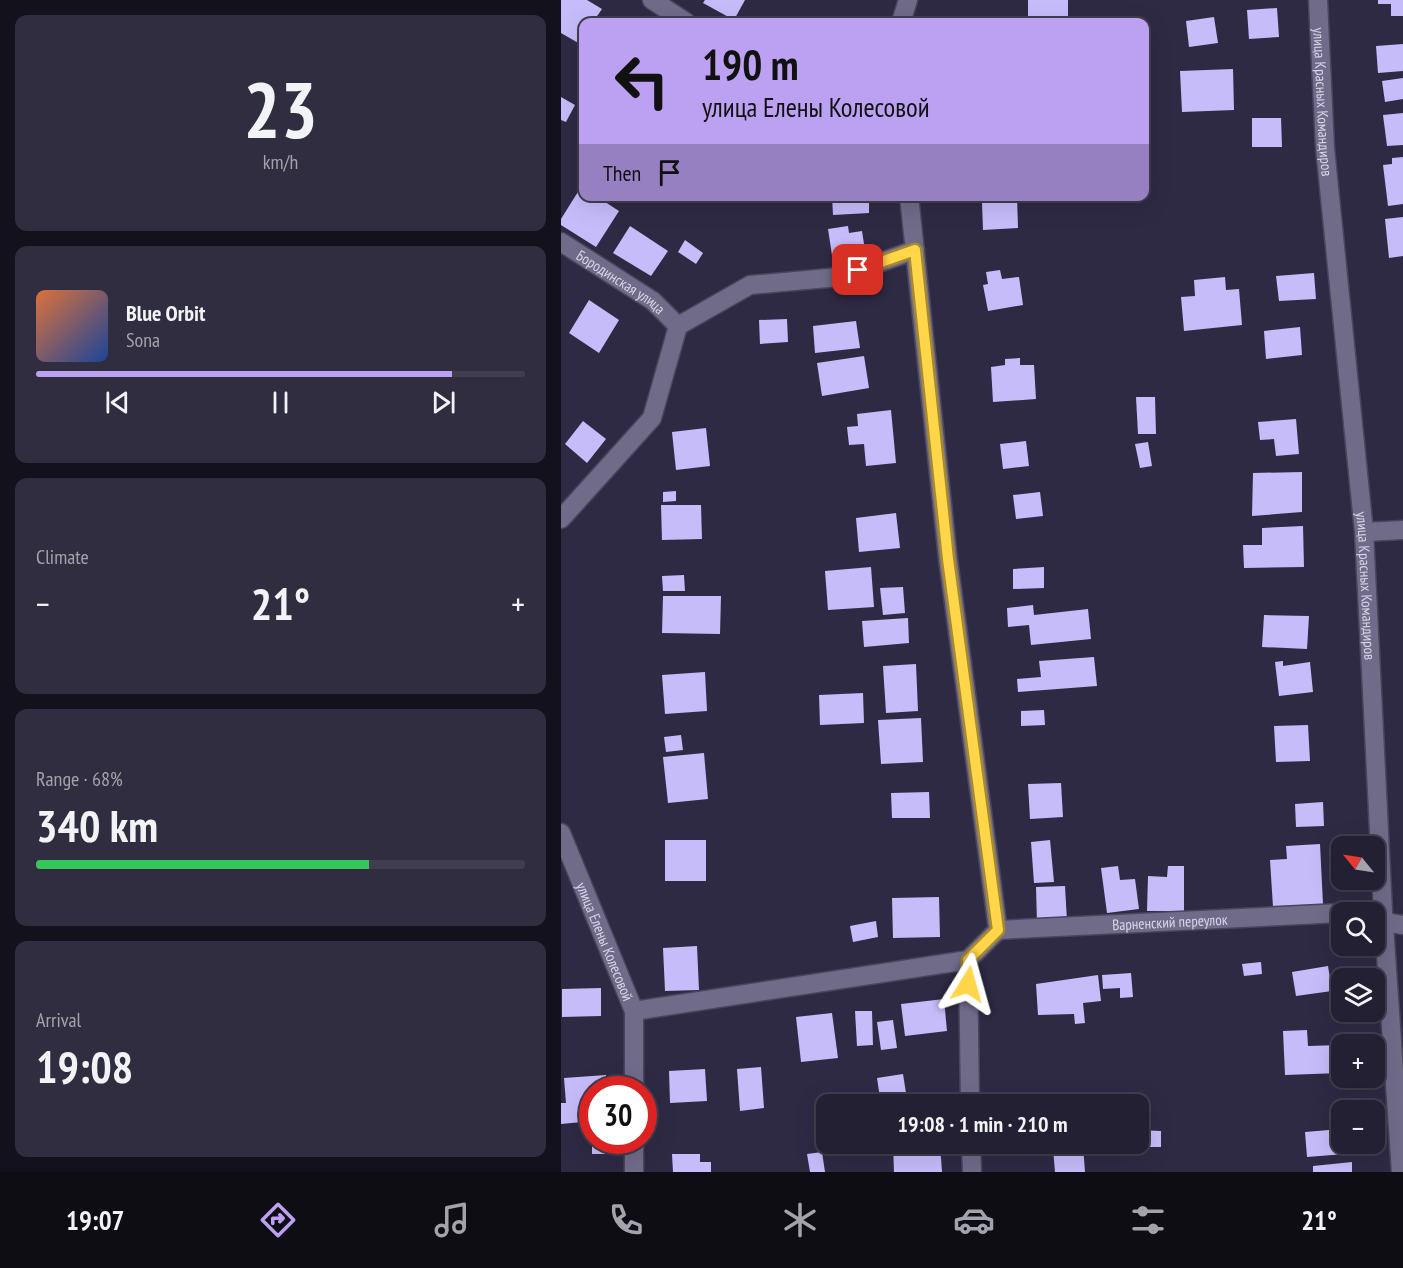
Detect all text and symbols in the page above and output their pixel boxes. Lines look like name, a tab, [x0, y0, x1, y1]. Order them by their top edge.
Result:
street label: улица Красных Командиров	[1310, 27, 1337, 177]
text: 190 m	[702, 37, 799, 92]
icon: left	[603, 42, 681, 120]
text: 23	[243, 59, 318, 160]
text: улица Елены Колесовой	[702, 90, 930, 124]
text: km/h	[263, 149, 298, 175]
icon: arrive	[653, 156, 686, 189]
text: Then	[603, 159, 641, 187]
pin	[832, 244, 883, 295]
street label: Бородинская улица	[573, 245, 670, 318]
icon: arrive	[841, 253, 874, 286]
text: Blue Orbit	[126, 299, 205, 327]
text: Sona	[126, 327, 160, 353]
icon: previous	[101, 386, 134, 419]
icon: pause	[264, 386, 297, 419]
icon: next	[427, 386, 460, 419]
street label: улица Красных Командиров	[1352, 511, 1380, 661]
text: Climate	[36, 544, 89, 570]
text: 21°	[251, 574, 310, 632]
text: −	[36, 582, 50, 625]
text: +	[511, 582, 525, 625]
text: Range · 68%	[36, 766, 123, 792]
text: 340 km	[36, 796, 158, 854]
north arrow	[1331, 836, 1385, 890]
map controls	[1331, 836, 1385, 1154]
street label: улица Елены Колесовой	[573, 879, 638, 1003]
button: search	[1331, 902, 1385, 956]
street label: Варненский переулок	[1112, 909, 1228, 934]
position arrow	[936, 952, 1000, 1016]
button: layers	[1331, 968, 1385, 1022]
text: Arrival	[36, 1007, 81, 1033]
button: +	[1331, 1034, 1385, 1088]
text: 19:08	[36, 1037, 133, 1095]
speed limit sign: 30	[579, 1076, 657, 1154]
button: −	[1331, 1100, 1385, 1154]
text: 19:08 · 1 min · 210 m	[897, 1110, 1068, 1138]
icon: directions	[257, 1199, 299, 1241]
icon: music	[431, 1199, 473, 1241]
icon: phone	[605, 1199, 647, 1241]
icon: climate	[779, 1199, 821, 1241]
icon: car	[953, 1199, 995, 1241]
icon: filters	[1127, 1199, 1169, 1241]
text: 19:07	[66, 1203, 124, 1237]
text: 21°	[1301, 1203, 1337, 1237]

